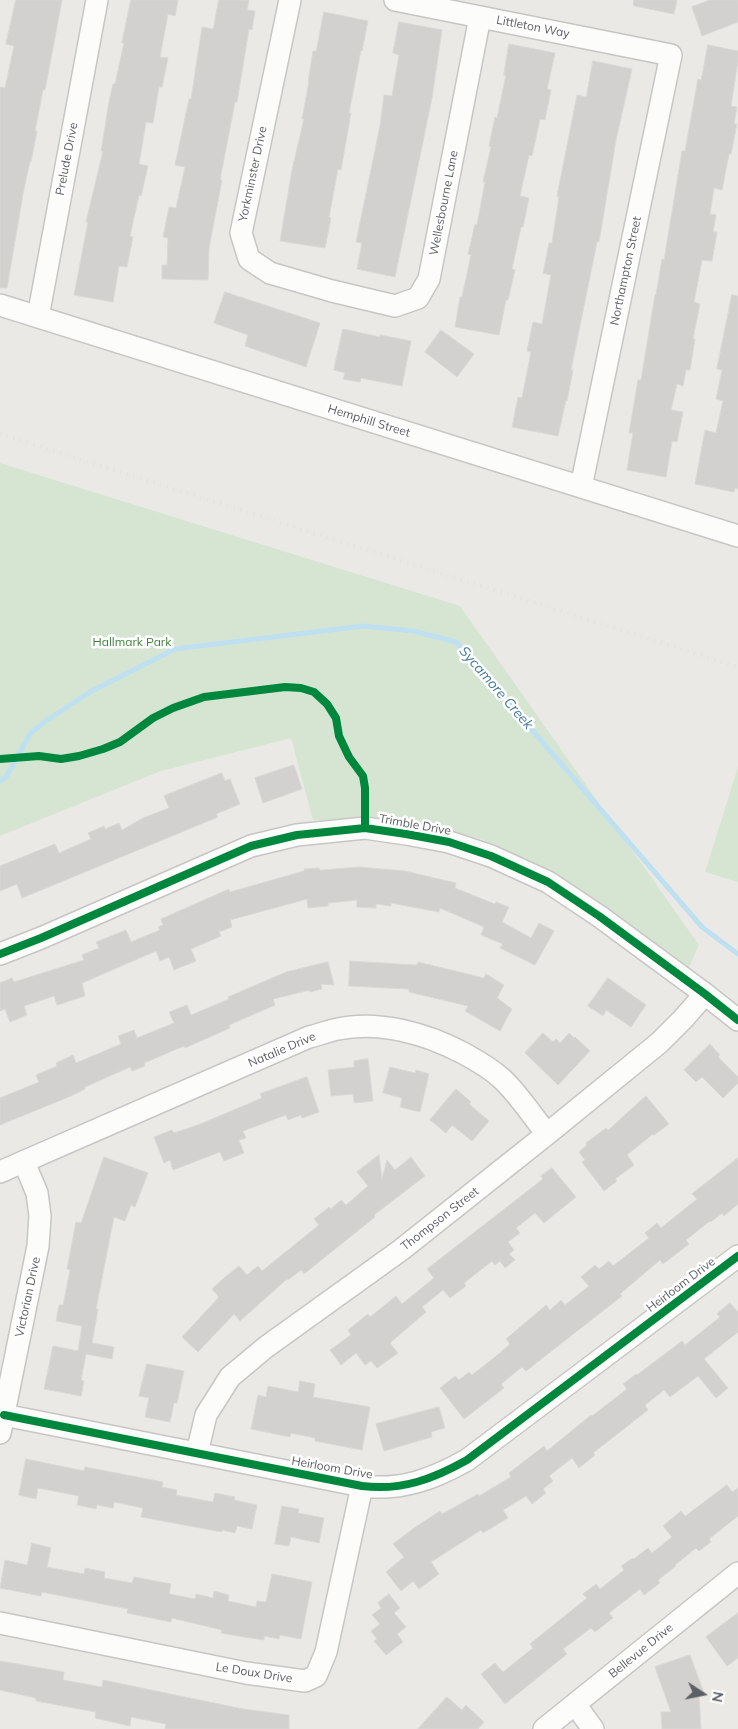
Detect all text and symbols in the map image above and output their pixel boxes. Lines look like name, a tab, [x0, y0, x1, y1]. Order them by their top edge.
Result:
street label: Littleton Way	[495, 13, 571, 41]
street label: Prelude Drive	[53, 121, 81, 197]
street label: Yorkminster Drive	[236, 125, 270, 223]
street label: Wellesbourne Lane	[427, 149, 461, 257]
street label: Northampton Street	[607, 215, 645, 327]
street label: Hemphill Street	[326, 402, 412, 440]
park label: Hallmark Park	[93, 635, 171, 649]
water label: Sycamore Creek	[455, 643, 537, 733]
street label: Trimble Drive	[378, 812, 452, 838]
street label: Natalie Drive	[246, 1029, 318, 1071]
street label: Thompson Street	[398, 1184, 482, 1254]
street label: Heirloom Drive	[644, 1255, 718, 1315]
street label: Victorian Drive	[12, 1256, 44, 1338]
street label: Heirloom Drive	[290, 1454, 374, 1482]
street label: Bellevue Drive	[606, 1621, 676, 1681]
street label: Le Doux Drive	[215, 1660, 293, 1686]
north arrow	[678, 1669, 728, 1719]
text: N	[708, 1690, 728, 1704]

